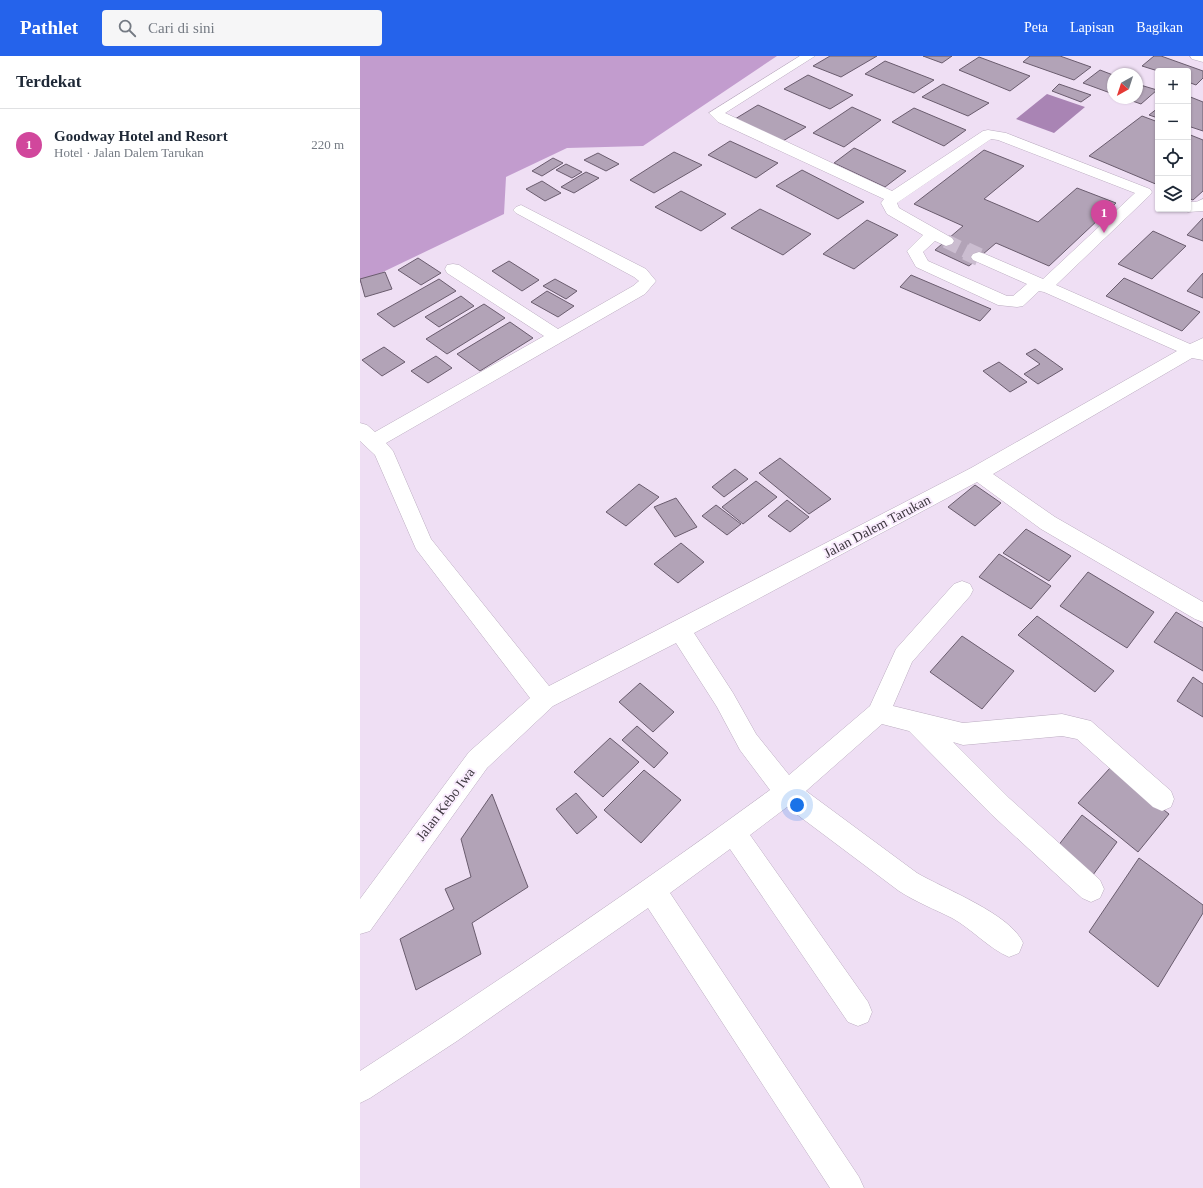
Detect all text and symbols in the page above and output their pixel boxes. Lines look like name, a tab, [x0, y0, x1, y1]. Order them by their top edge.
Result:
search box	[102, 10, 382, 46]
text: Pathlet	[20, 17, 78, 38]
icon: search	[116, 17, 138, 39]
text: Cari di sini	[148, 20, 215, 36]
text: Peta	[1024, 20, 1048, 35]
text: Lapisan	[1070, 20, 1114, 35]
text: Bagikan	[1136, 20, 1183, 35]
north arrow	[1107, 68, 1143, 104]
map controls	[1155, 68, 1191, 212]
button: +	[1155, 68, 1191, 104]
text: Terdekat	[16, 72, 82, 91]
button: −	[1155, 104, 1191, 140]
text: Goodway Hotel and Resort	[54, 128, 228, 144]
text: 1	[26, 137, 32, 152]
text: 220 m	[311, 137, 344, 152]
button: locate	[1155, 140, 1191, 176]
text: Hotel · Jalan Dalem Tarukan	[54, 145, 204, 160]
button: layers	[1155, 176, 1191, 212]
pin: 1	[1091, 200, 1117, 233]
street label: Jalan Dalem Tarukan	[821, 492, 933, 561]
street label: Jalan Kebo Iwa	[413, 764, 478, 844]
your location	[787, 795, 807, 815]

